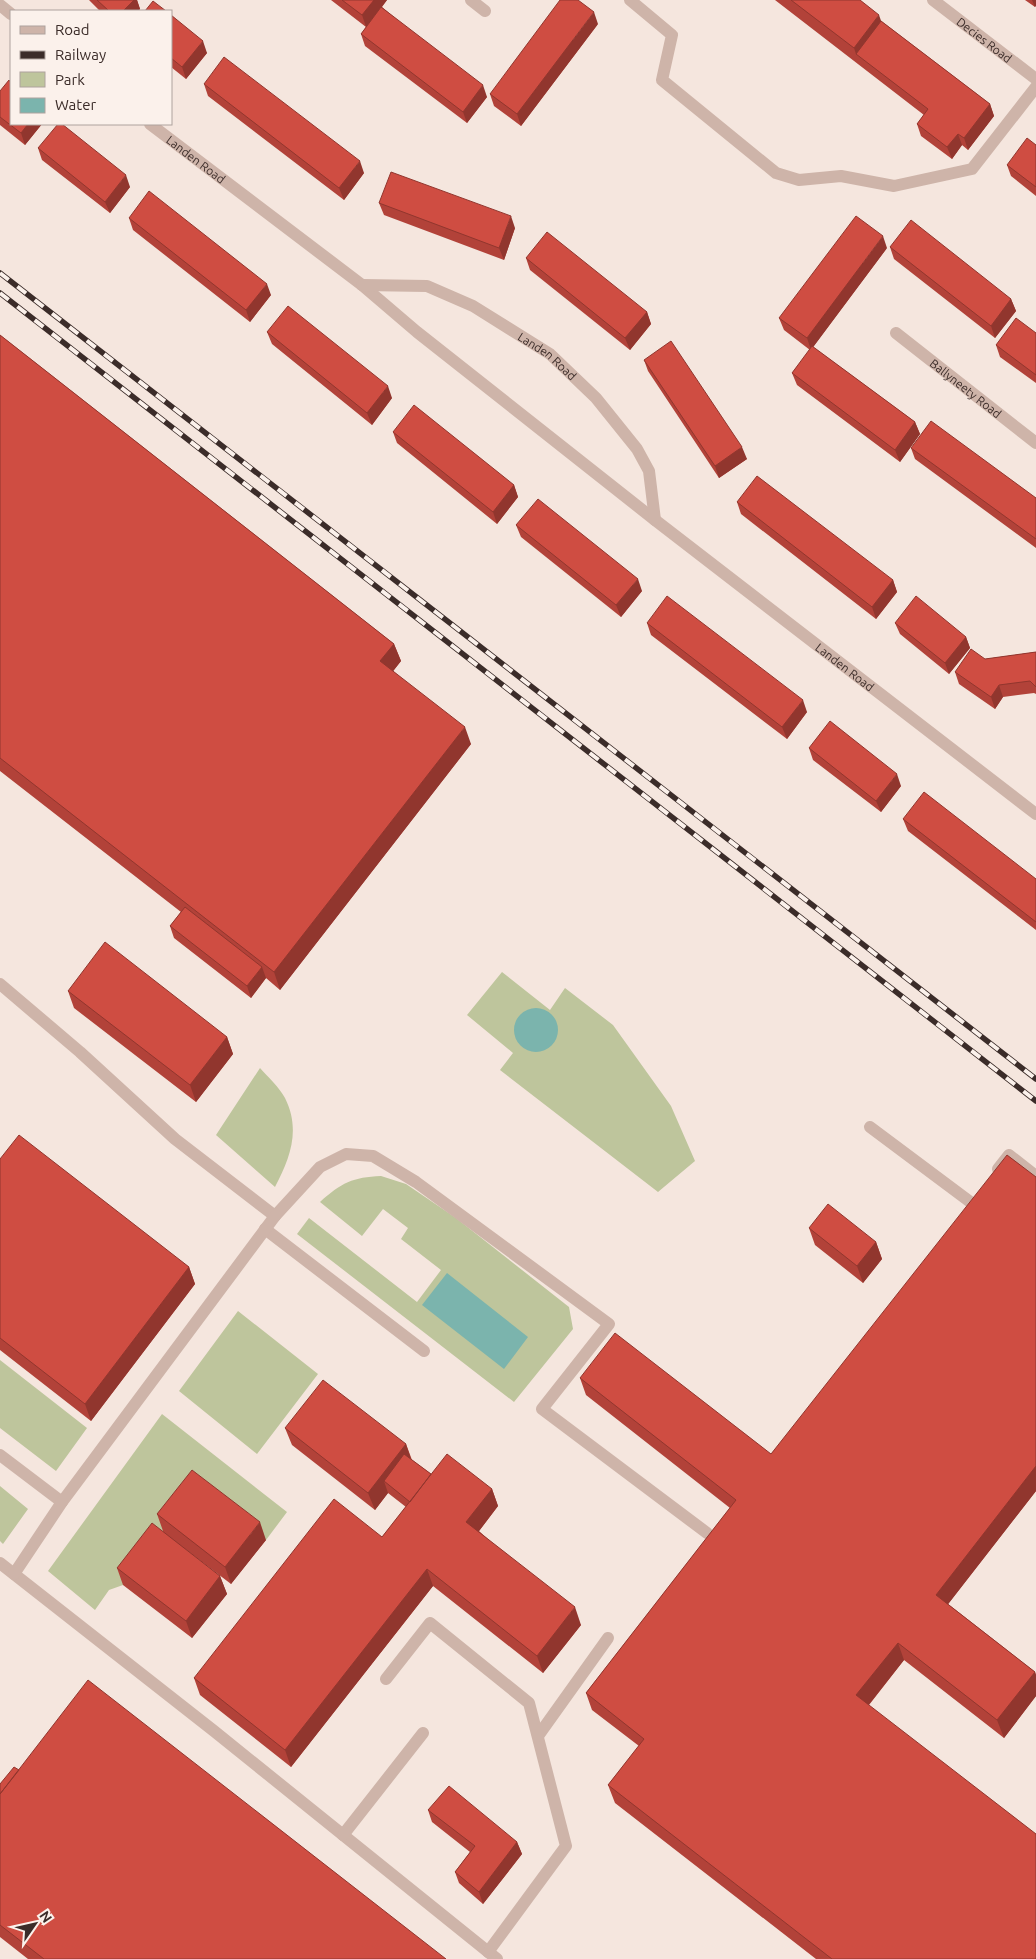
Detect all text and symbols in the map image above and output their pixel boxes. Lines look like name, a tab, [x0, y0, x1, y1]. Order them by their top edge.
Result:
legend	[10, 10, 172, 125]
street label: Decies Road	[954, 14, 1015, 65]
text: Road	[55, 21, 90, 38]
text: Railway	[55, 46, 106, 63]
text: Park	[55, 71, 85, 88]
text: Water	[55, 96, 96, 113]
street label: Landen Road	[164, 133, 228, 185]
street label: Landen Road	[516, 329, 579, 382]
street label: Ballyneety Road	[928, 356, 1004, 420]
street label: Landen Road	[813, 640, 877, 693]
north arrow	[10, 1899, 60, 1949]
text: N	[36, 1908, 55, 1926]

